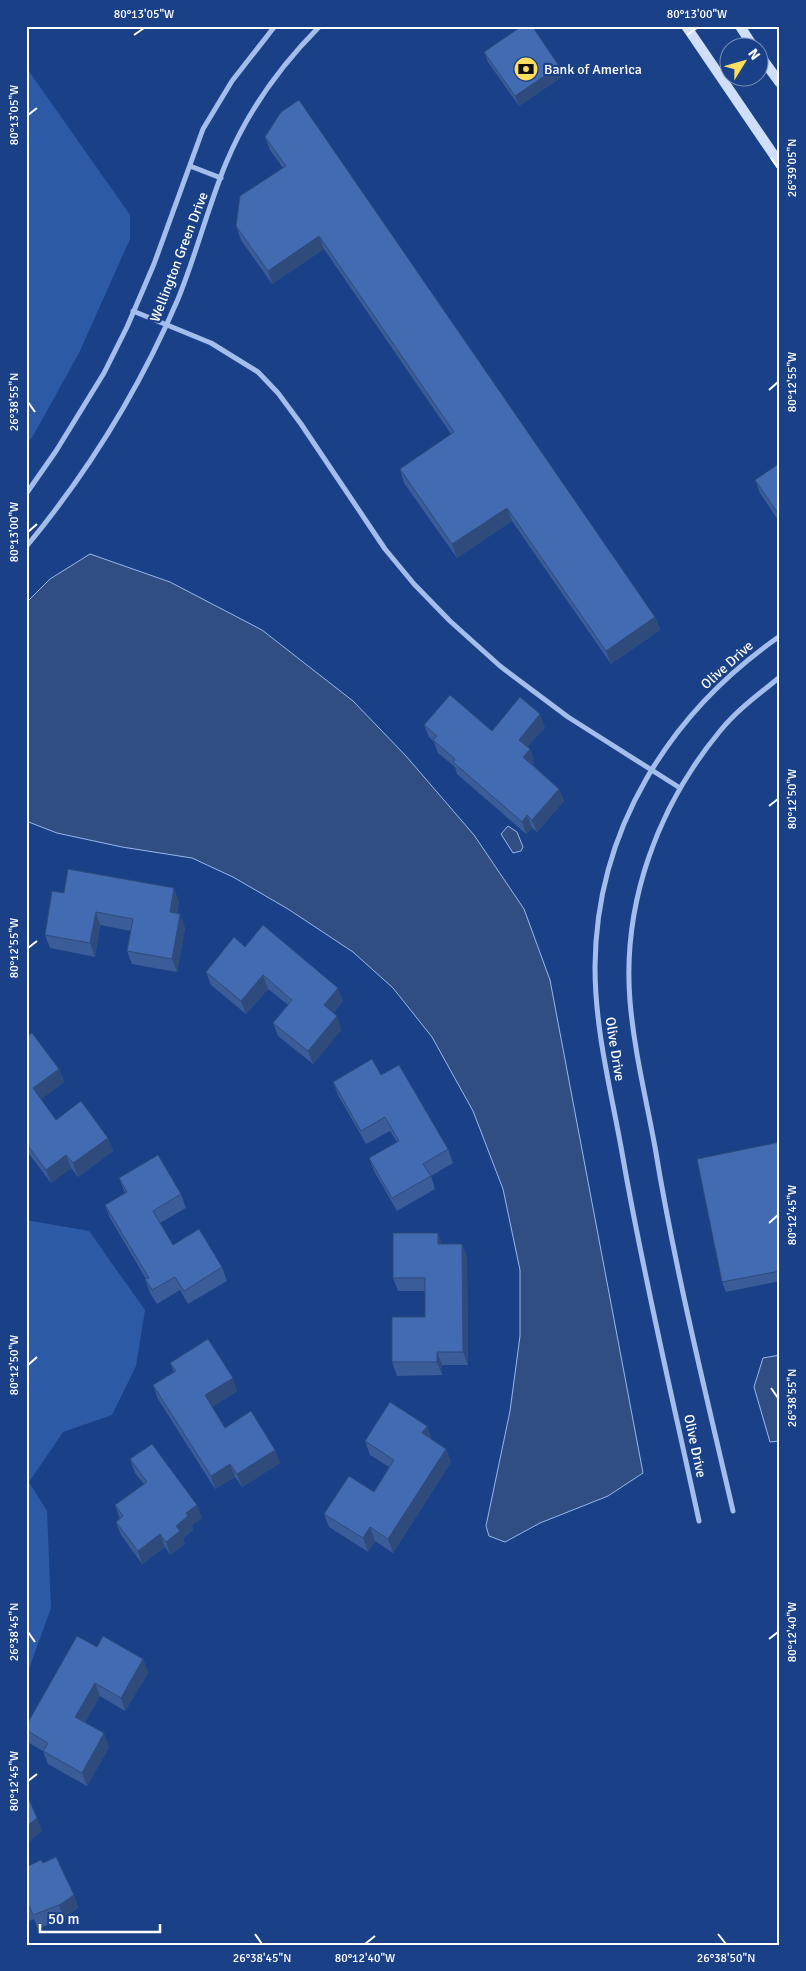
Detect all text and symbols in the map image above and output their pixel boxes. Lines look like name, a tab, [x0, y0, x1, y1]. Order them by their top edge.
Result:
text: 80°13'05"W	[114, 7, 174, 22]
text: 80°13'00"W	[667, 7, 727, 22]
north arrow	[718, 38, 768, 88]
text: N	[744, 45, 764, 63]
bank icon: Bank of America	[513, 56, 539, 82]
place label: Bank of America	[544, 61, 642, 78]
text: 80°13'05"W	[7, 85, 22, 145]
text: 26°39'05"N	[785, 139, 800, 197]
street label: Wellington Green Drive	[146, 190, 212, 324]
text: 80°12'55"W	[785, 352, 800, 412]
text: 26°38'55"N	[7, 373, 22, 431]
text: 80°13'00"W	[7, 502, 22, 562]
street label: Olive Drive	[697, 637, 757, 693]
text: 80°12'50"W	[785, 769, 800, 829]
text: 80°12'55"W	[7, 918, 22, 978]
street label: Olive Drive	[602, 1016, 628, 1082]
text: 80°12'45"W	[785, 1185, 800, 1245]
text: 80°12'50"W	[7, 1335, 22, 1395]
text: 26°38'55"N	[785, 1369, 800, 1427]
street label: Olive Drive	[680, 1413, 710, 1479]
text: 80°12'40"W	[785, 1602, 800, 1662]
text: 26°38'45"N	[7, 1603, 22, 1661]
text: 80°12'45"W	[7, 1751, 22, 1811]
scale bar	[40, 1901, 160, 1933]
text: 50 m	[48, 1910, 79, 1928]
text: 26°38'45"N	[233, 1951, 291, 1966]
text: 80°12'40"W	[335, 1951, 395, 1966]
text: 26°38'50"N	[697, 1951, 755, 1966]

